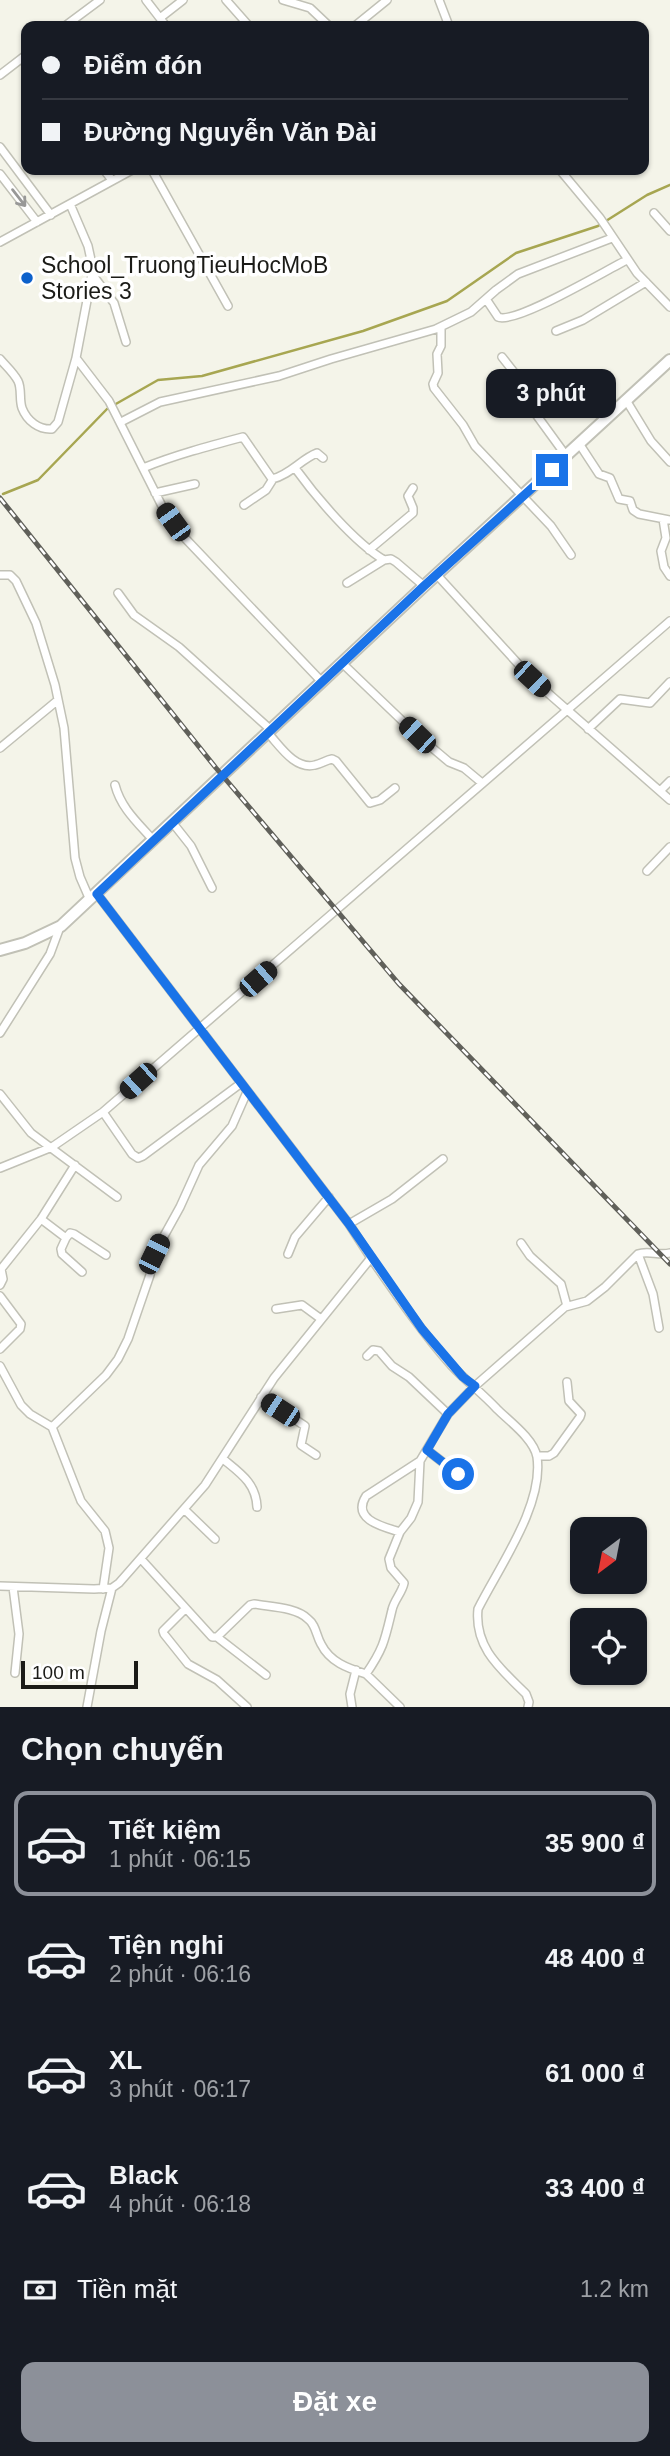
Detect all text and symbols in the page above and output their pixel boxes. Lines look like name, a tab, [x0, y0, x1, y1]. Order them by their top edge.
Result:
text: Điểm đón	[84, 50, 202, 80]
text: Đường Nguyễn Văn Đài	[84, 117, 377, 147]
one-way arrow	[11, 189, 26, 207]
place label: School_TruongTieuHocMoB Stories 3	[41, 252, 328, 304]
marker: School_TruongTieuHocMoB Stories 3	[19, 270, 35, 286]
callout: 3 phút	[487, 368, 617, 418]
text: 3 phút	[517, 380, 586, 406]
route end	[536, 454, 568, 486]
car	[153, 499, 194, 545]
car	[510, 657, 555, 701]
car	[395, 713, 440, 757]
car	[236, 957, 281, 1001]
car	[116, 1059, 161, 1103]
car	[136, 1231, 173, 1277]
car	[257, 1390, 304, 1430]
route start	[442, 1458, 474, 1490]
north arrow	[570, 1517, 648, 1594]
map controls	[570, 1517, 647, 1685]
button: locate	[570, 1608, 647, 1685]
scale bar	[21, 1658, 138, 1690]
text: 100 m	[32, 1662, 85, 1683]
text: Chọn chuyến	[21, 1731, 224, 1767]
icon: car	[25, 1812, 88, 1875]
text: Tiết kiệm	[109, 1815, 221, 1845]
text: 35 900 ₫	[545, 1828, 645, 1858]
text: 1 phút · 06:15	[109, 1846, 251, 1872]
icon: car	[25, 1927, 88, 1990]
text: Tiện nghi	[109, 1930, 224, 1960]
text: 48 400 ₫	[545, 1943, 645, 1973]
text: 2 phút · 06:16	[109, 1961, 251, 1987]
icon: car	[25, 2042, 88, 2105]
text: XL	[109, 2045, 142, 2075]
text: 61 000 ₫	[545, 2058, 645, 2088]
text: 3 phút · 06:17	[109, 2076, 251, 2102]
icon: car	[25, 2157, 88, 2220]
text: Black	[109, 2160, 178, 2190]
text: 33 400 ₫	[545, 2173, 645, 2203]
text: 4 phút · 06:18	[109, 2191, 251, 2217]
icon: cash	[21, 2271, 59, 2309]
text: Tiền mặt	[77, 2274, 177, 2304]
text: 1.2 km	[580, 2276, 649, 2302]
button: Đặt xe	[21, 2362, 649, 2442]

